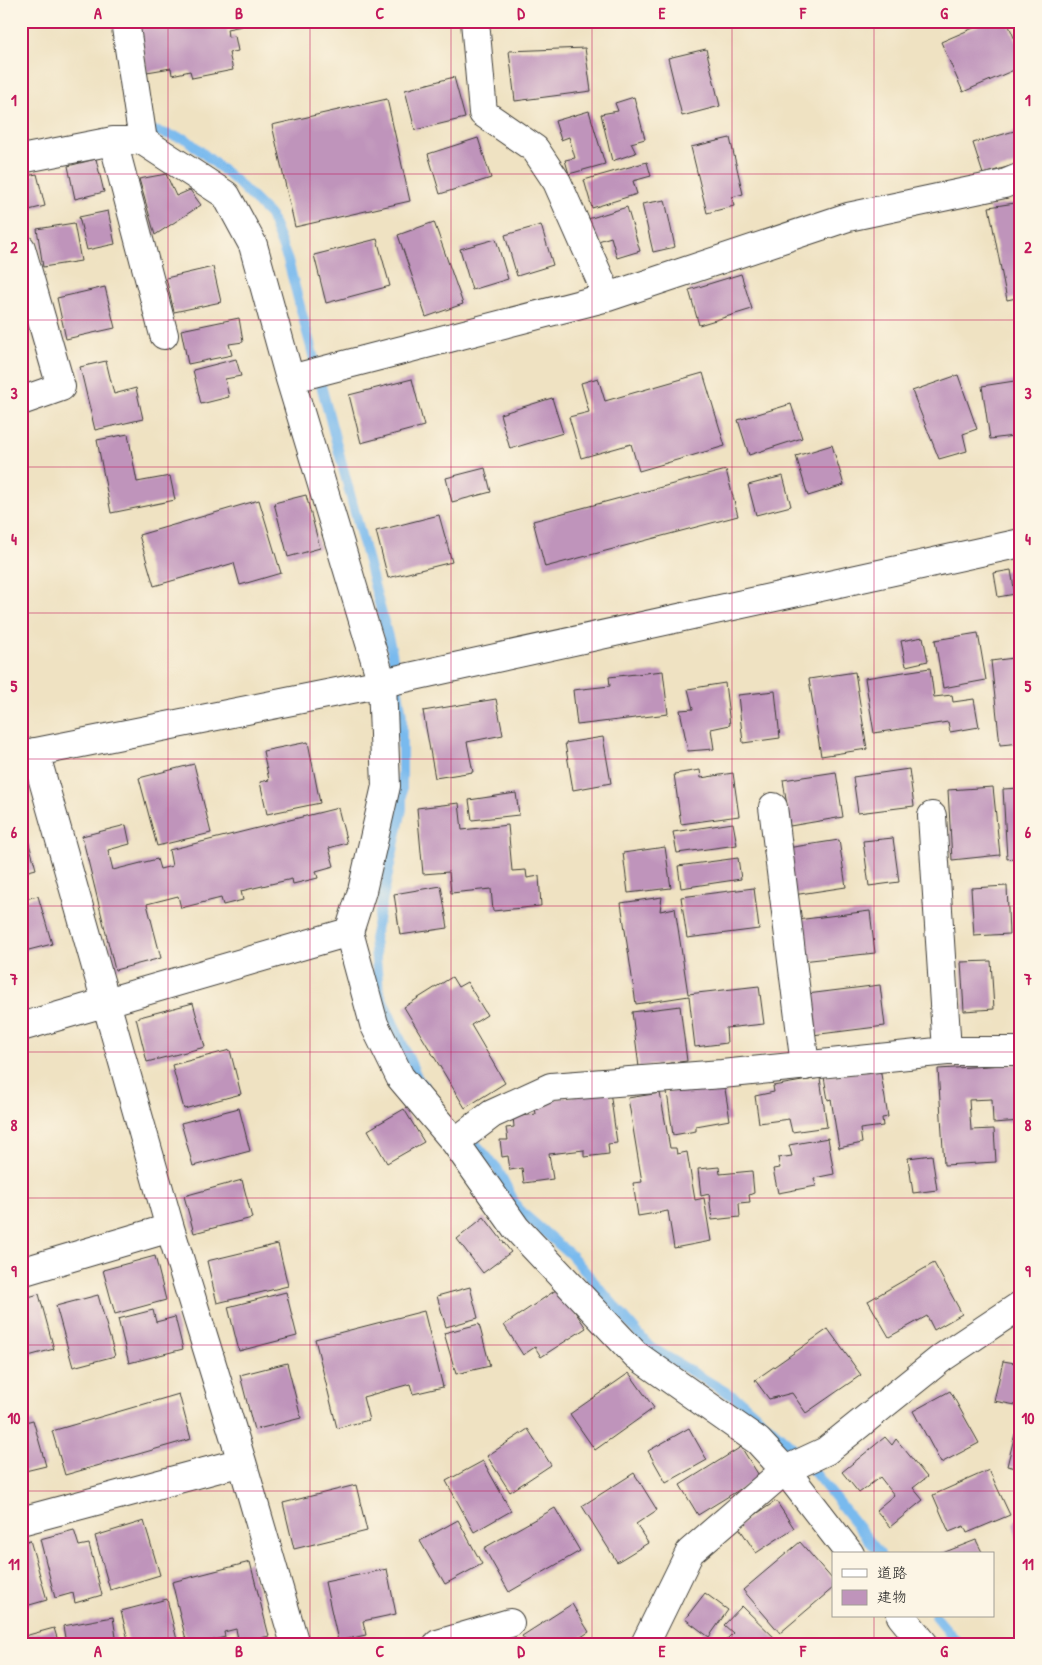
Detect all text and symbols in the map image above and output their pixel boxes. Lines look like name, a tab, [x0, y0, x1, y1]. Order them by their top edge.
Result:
text: A	[94, 2, 102, 24]
text: B	[235, 2, 243, 24]
text: C	[376, 2, 385, 24]
text: D	[517, 2, 525, 24]
text: E	[658, 2, 666, 24]
text: F	[799, 2, 807, 24]
text: G	[940, 2, 948, 24]
text: 1	[11, 89, 17, 111]
text: 1	[1025, 89, 1031, 111]
text: 2	[10, 236, 18, 258]
text: 2	[1024, 236, 1032, 258]
text: 3	[10, 382, 18, 404]
text: 3	[1024, 382, 1032, 404]
text: 4	[11, 528, 17, 550]
text: 4	[1025, 528, 1031, 550]
text: 5	[11, 675, 18, 697]
text: 5	[1025, 675, 1032, 697]
text: 6	[11, 821, 18, 843]
text: 6	[1025, 821, 1032, 843]
text: 7	[9, 968, 18, 990]
text: 7	[1023, 968, 1032, 990]
text: 8	[11, 1114, 18, 1136]
text: 8	[1025, 1114, 1032, 1136]
text: 9	[11, 1260, 17, 1282]
text: 9	[1025, 1260, 1031, 1282]
text: 10	[8, 1407, 20, 1429]
text: 10	[1022, 1407, 1034, 1429]
legend	[832, 1552, 994, 1618]
text: 11	[8, 1553, 20, 1575]
text: 11	[1022, 1553, 1034, 1575]
text: 道路	[877, 1562, 907, 1583]
text: 建物	[877, 1586, 907, 1607]
text: A	[94, 1640, 102, 1662]
text: B	[235, 1640, 243, 1662]
text: C	[376, 1640, 385, 1662]
text: D	[517, 1640, 525, 1662]
text: E	[658, 1640, 666, 1662]
text: F	[799, 1640, 807, 1662]
text: G	[940, 1640, 948, 1662]

